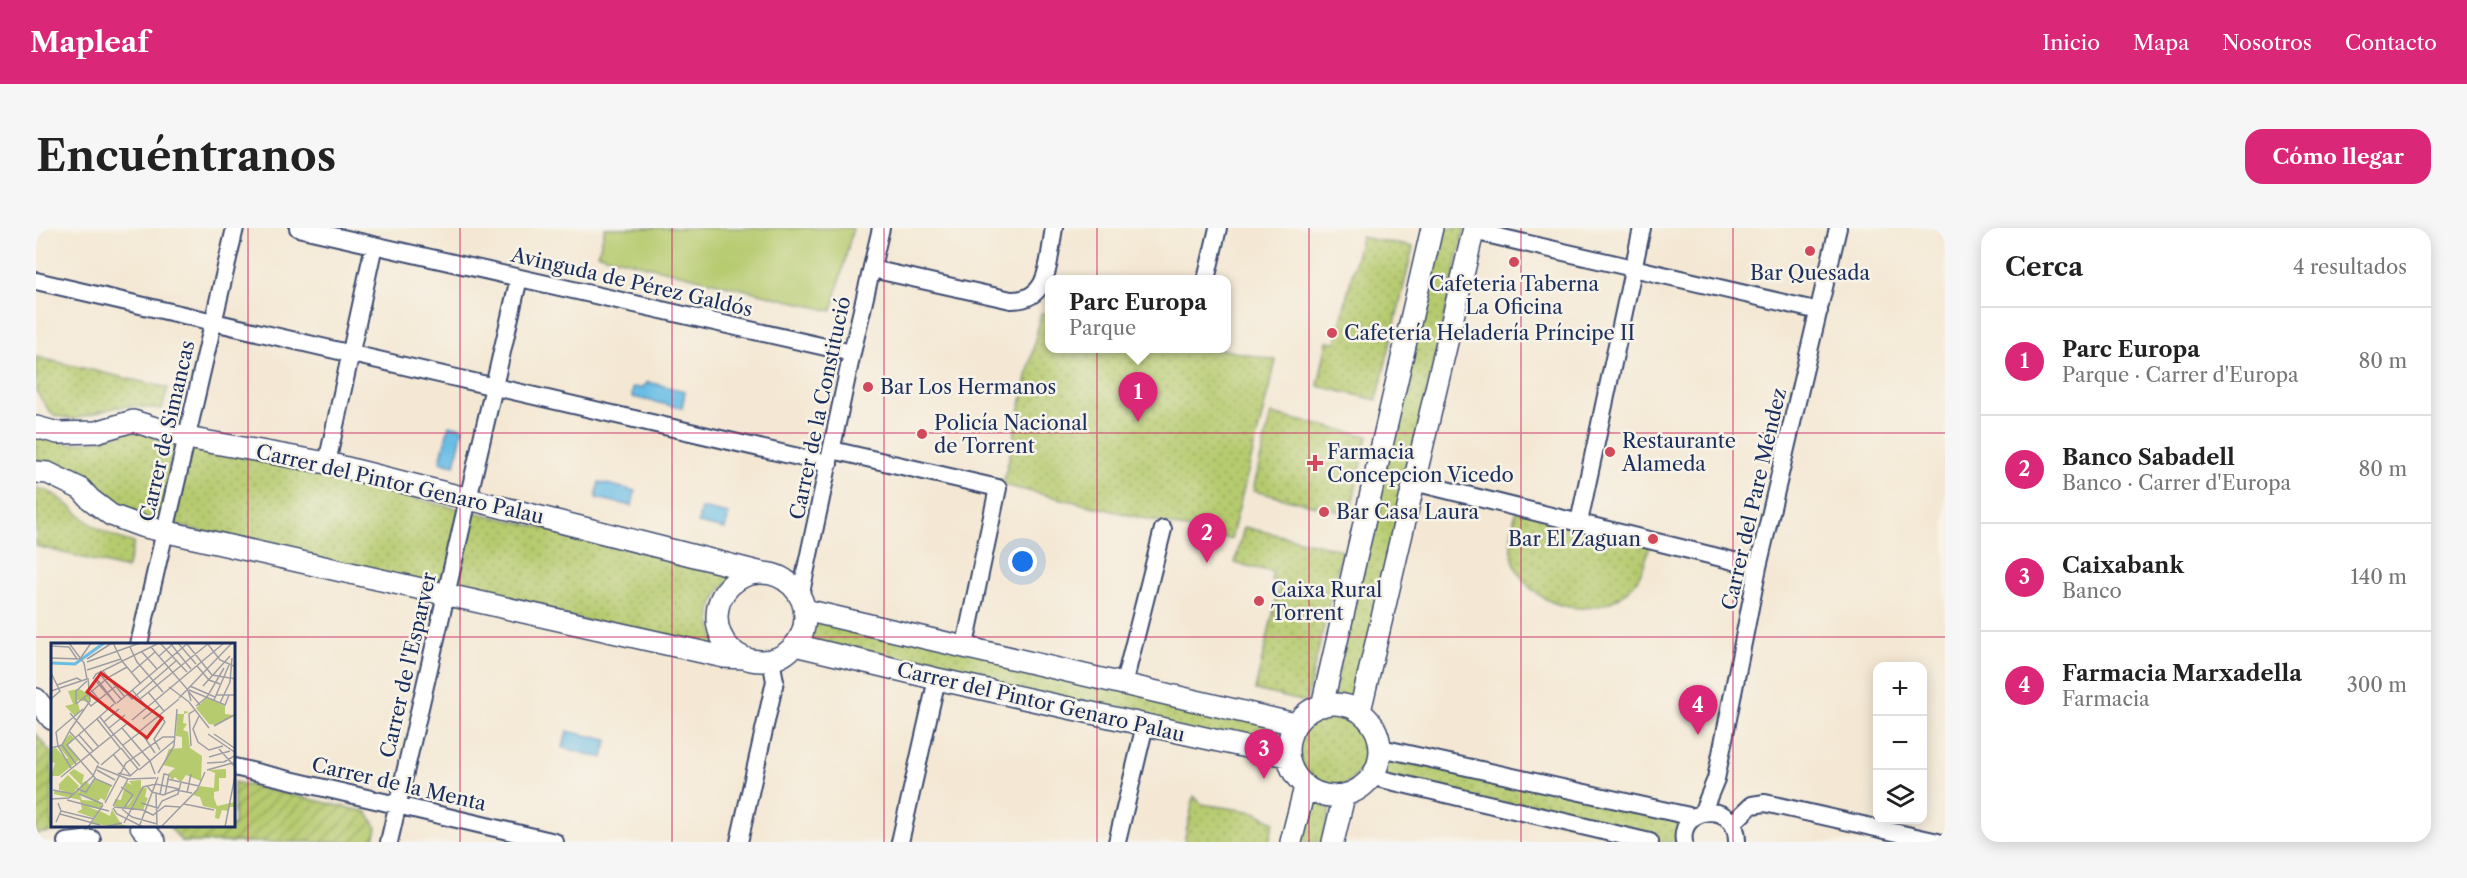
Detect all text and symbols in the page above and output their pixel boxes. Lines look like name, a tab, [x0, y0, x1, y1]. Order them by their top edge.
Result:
text: Mapleaf	[30, 25, 149, 59]
text: Inicio	[2042, 30, 2100, 55]
text: Mapa	[2133, 30, 2189, 55]
text: Nosotros	[2222, 30, 2312, 55]
text: Contacto	[2345, 30, 2437, 55]
button: Cómo llegar	[2245, 129, 2431, 184]
text: Encuéntranos	[36, 130, 336, 182]
street label: Avinguda de Pérez Galdós	[508, 242, 755, 321]
marker: Bar Quesada	[1803, 244, 1817, 258]
text: Cerca	[2005, 251, 2083, 283]
marker: Cafeteria Taberna La Oficina	[1507, 255, 1521, 269]
text: 4 resultados	[2293, 255, 2407, 279]
place label: Bar Quesada	[1750, 261, 1870, 285]
place label: Cafeteria Taberna La Oficina	[1429, 272, 1600, 319]
popup	[1045, 275, 1231, 353]
text: Parc Europa	[1069, 289, 1207, 316]
street label: Carrer de la Constitució	[785, 294, 855, 522]
text: Parque	[1069, 316, 1136, 340]
place label: Cafetería Heladería Príncipe II	[1344, 321, 1635, 345]
marker: Cafetería Heladería Príncipe II	[1325, 326, 1339, 340]
text: Parc Europa	[2062, 336, 2200, 363]
street label: Carrer de Simancas	[134, 338, 200, 524]
text: 1	[2020, 349, 2029, 373]
text: 80 m	[2359, 349, 2407, 373]
text: Parque · Carrer d'Europa	[2062, 363, 2299, 387]
pin: 1	[1118, 372, 1158, 422]
place label: Bar Los Hermanos	[880, 375, 1056, 399]
marker: Bar Los Hermanos	[861, 380, 875, 394]
street label: Carrer del Pare Méndez	[1717, 386, 1791, 612]
place label: Policía Nacional de Torrent	[934, 411, 1088, 458]
marker: Policía Nacional de Torrent	[915, 427, 929, 441]
place label: Restaurante Alameda	[1621, 429, 1736, 476]
street label: Carrer del Pintor Genaro Palau	[254, 439, 546, 529]
place label: Farmacia Concepcion Vicedo	[1327, 440, 1514, 487]
text: Banco Sabadell	[2062, 444, 2235, 471]
marker: Restaurante Alameda	[1603, 445, 1617, 459]
marker: Farmacia Concepcion Vicedo	[1308, 456, 1322, 470]
text: 2	[2019, 457, 2030, 481]
text: 80 m	[2359, 457, 2407, 481]
text: Banco · Carrer d'Europa	[2062, 471, 2291, 495]
place label: Bar Casa Laura	[1336, 500, 1479, 524]
marker: Bar Casa Laura	[1317, 505, 1331, 519]
pin: 2	[1188, 514, 1226, 563]
place label: Bar El Zaguan	[1508, 527, 1641, 551]
marker: Bar El Zaguan	[1646, 532, 1660, 546]
your location	[1008, 547, 1037, 576]
text: Caixabank	[2062, 552, 2184, 579]
text: 3	[2019, 565, 2030, 589]
text: 140 m	[2350, 565, 2407, 589]
street label: Carrer de l'Esparver	[375, 569, 441, 760]
place label: Caixa Rural Torrent	[1271, 578, 1382, 625]
text: Banco	[2062, 579, 2122, 603]
marker: Caixa Rural Torrent	[1252, 594, 1266, 608]
inset map	[51, 643, 236, 827]
street label: Carrer del Pintor Genaro Palau	[895, 657, 1187, 747]
text: Farmacia Marxadella	[2062, 660, 2302, 687]
map controls	[1873, 662, 1927, 824]
button: +	[1873, 662, 1927, 716]
text: 4	[2019, 673, 2030, 697]
text: 300 m	[2347, 673, 2407, 697]
pin: 4	[1678, 686, 1718, 735]
text: Farmacia	[2062, 687, 2150, 711]
button: −	[1873, 716, 1927, 770]
pin: 3	[1244, 730, 1284, 779]
street label: Carrer de la Menta	[309, 752, 489, 816]
button: layers	[1873, 770, 1927, 824]

